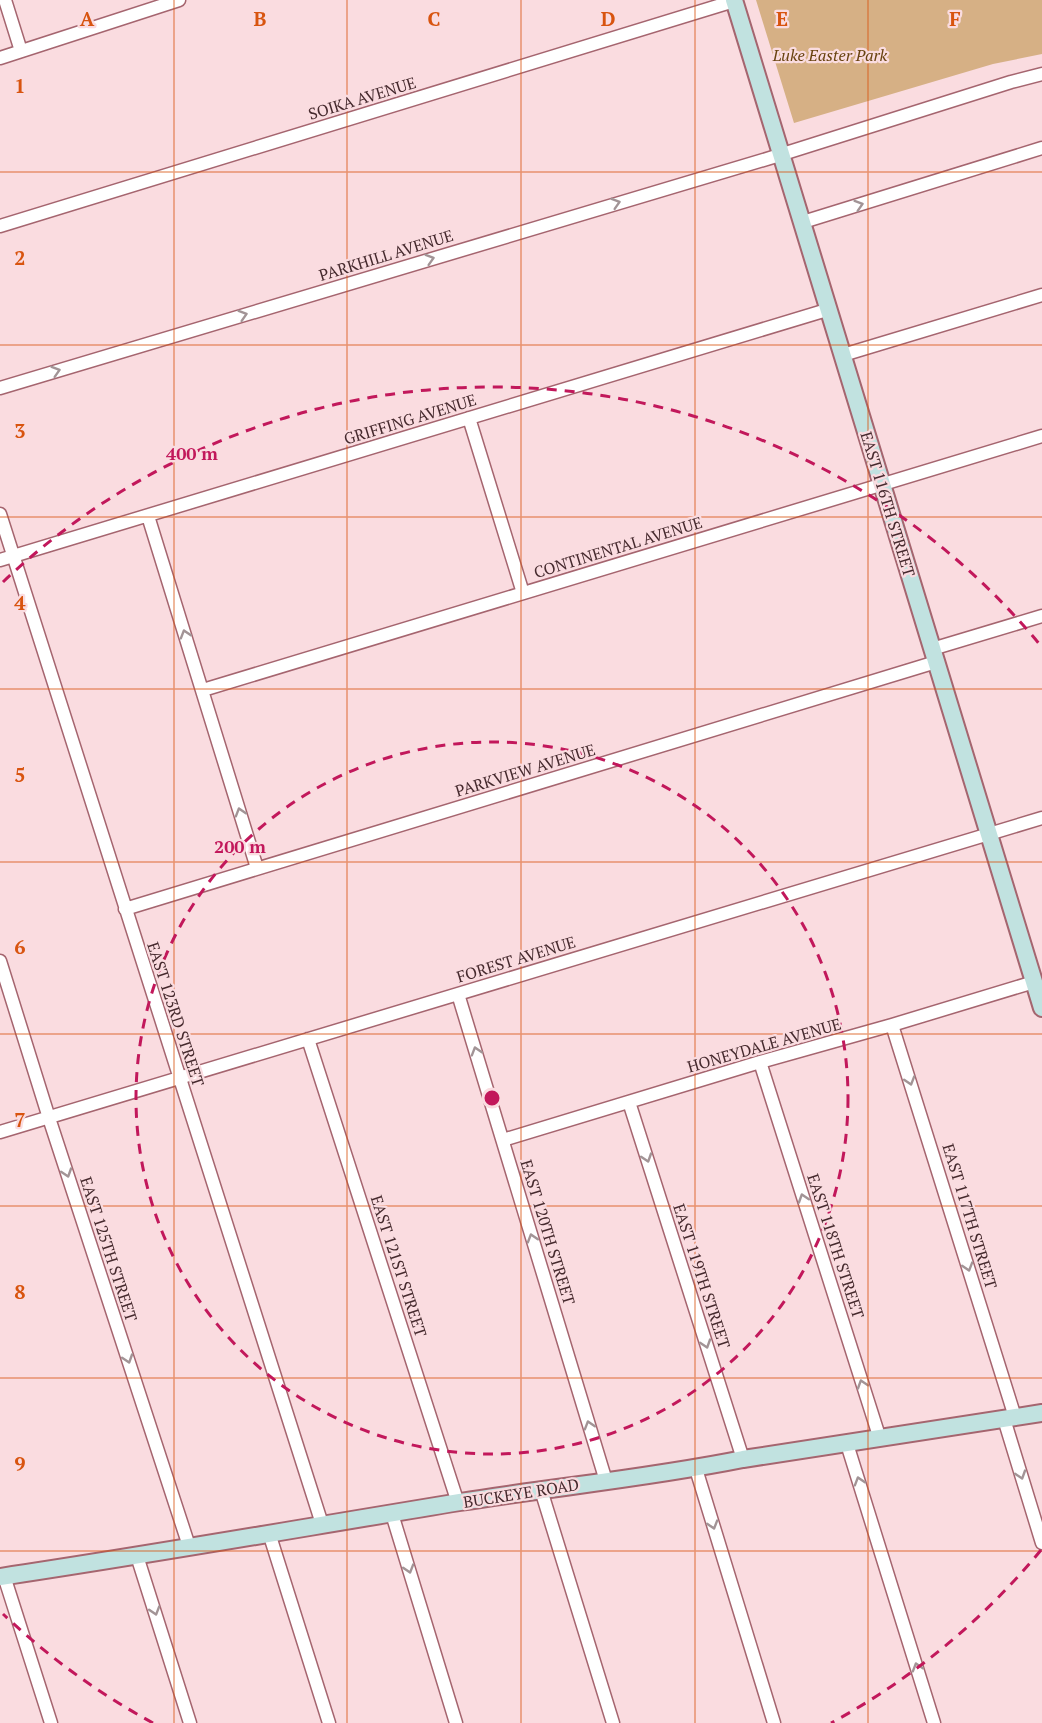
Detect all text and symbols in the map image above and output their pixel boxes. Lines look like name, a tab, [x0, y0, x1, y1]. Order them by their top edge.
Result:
text: A	[80, 5, 95, 32]
text: B	[254, 5, 267, 32]
text: C	[427, 5, 441, 32]
text: D	[601, 5, 615, 32]
text: E	[776, 5, 788, 32]
text: F	[949, 5, 961, 32]
park label: Luke Easter Park	[772, 44, 888, 66]
street label: SOIKA AVENUE	[305, 71, 419, 125]
text: 1	[14, 72, 26, 99]
one-way arrow	[610, 198, 621, 210]
one-way arrow	[853, 199, 864, 212]
street label: PARKHILL AVENUE	[316, 224, 456, 286]
text: 2	[14, 244, 26, 271]
one-way arrow	[424, 254, 435, 266]
one-way arrow	[237, 310, 248, 322]
one-way arrow	[50, 366, 61, 378]
street label: GRIFFING AVENUE	[341, 388, 479, 450]
text: 3	[14, 417, 26, 444]
street label: EAST 116TH STREET	[855, 429, 921, 579]
text: 400 m	[166, 441, 218, 465]
street label: CONTINENTAL AVENUE	[531, 511, 705, 583]
text: 4	[14, 589, 26, 616]
one-way arrow	[180, 629, 192, 640]
street label: PARKVIEW AVENUE	[452, 738, 598, 802]
text: 5	[14, 761, 26, 788]
one-way arrow	[235, 807, 247, 818]
text: 200 m	[214, 834, 266, 858]
street label: FOREST AVENUE	[454, 930, 578, 988]
text: 6	[14, 933, 26, 960]
street label: EAST 123RD STREET	[142, 939, 210, 1089]
street label: HONEYDALE AVENUE	[684, 1012, 844, 1078]
one-way arrow	[470, 1047, 483, 1057]
one-way arrow	[903, 1075, 915, 1086]
centre of rings	[482, 1088, 502, 1108]
text: 7	[14, 1106, 26, 1133]
street label: EAST 117TH STREET	[937, 1141, 1003, 1291]
one-way arrow	[640, 1152, 652, 1163]
street label: EAST 120TH STREET	[515, 1157, 581, 1307]
one-way arrow	[60, 1167, 73, 1178]
street label: EAST 118TH STREET	[802, 1171, 870, 1321]
street label: EAST 125TH STREET	[75, 1174, 143, 1324]
street label: EAST 121ST STREET	[366, 1192, 432, 1340]
one-way arrow	[798, 1193, 810, 1204]
street label: EAST 119TH STREET	[668, 1201, 736, 1351]
one-way arrow	[527, 1233, 539, 1244]
one-way arrow	[961, 1261, 974, 1272]
text: 8	[14, 1278, 26, 1305]
one-way arrow	[699, 1338, 711, 1349]
one-way arrow	[121, 1353, 133, 1364]
one-way arrow	[857, 1379, 869, 1389]
one-way arrow	[584, 1420, 596, 1431]
text: 9	[14, 1450, 26, 1477]
one-way arrow	[1014, 1469, 1026, 1480]
street label: BUCKEYE ROAD	[462, 1473, 580, 1513]
one-way arrow	[854, 1476, 866, 1487]
one-way arrow	[706, 1519, 718, 1530]
one-way arrow	[402, 1564, 414, 1574]
one-way arrow	[148, 1605, 160, 1616]
one-way arrow	[912, 1662, 924, 1673]

